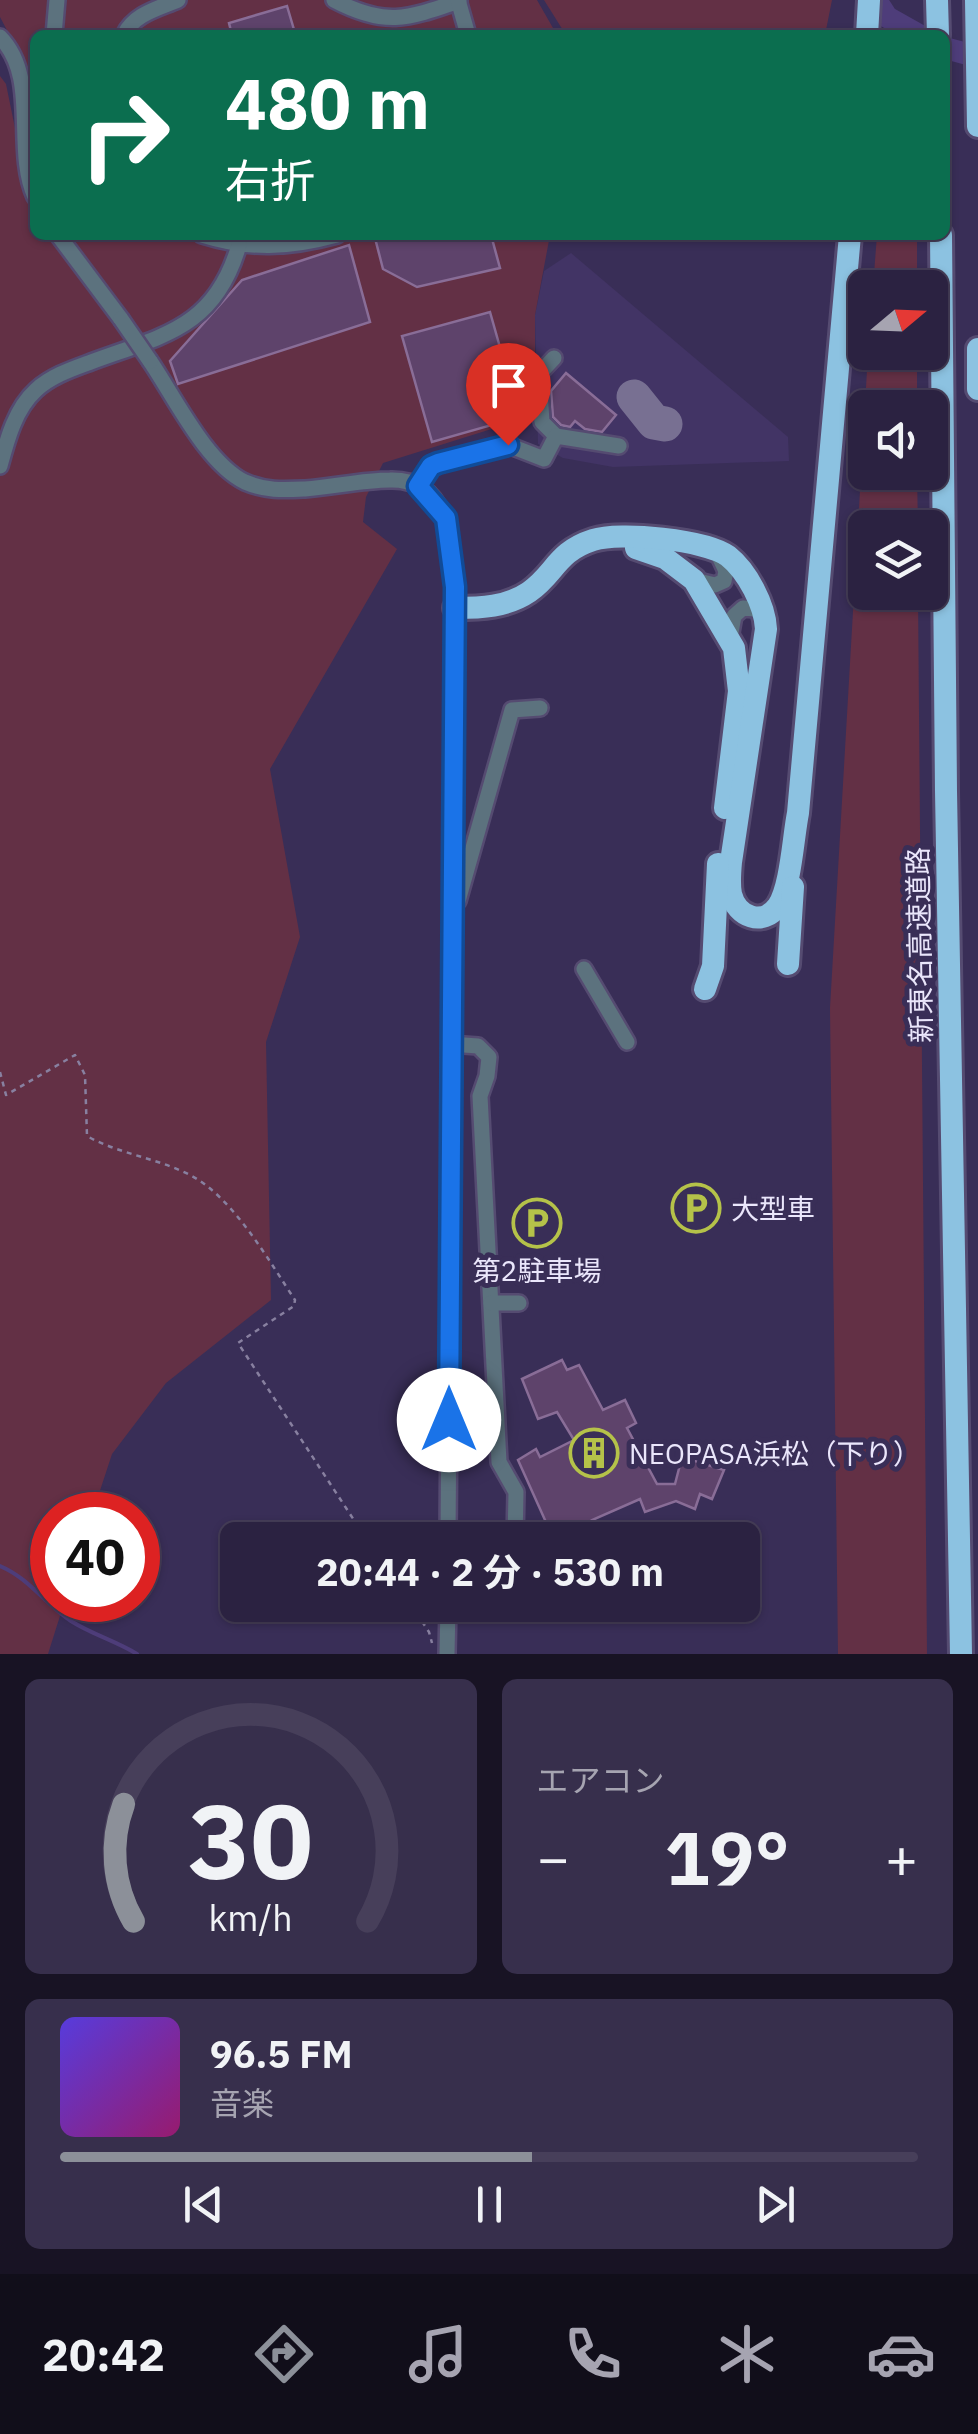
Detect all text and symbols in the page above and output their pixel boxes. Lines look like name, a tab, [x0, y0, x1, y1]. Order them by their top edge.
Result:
text: 480 m	[225, 57, 430, 148]
icon: right	[60, 70, 190, 200]
text: 右折	[225, 151, 315, 209]
north arrow	[848, 270, 948, 370]
map controls	[848, 270, 948, 610]
pin	[466, 343, 551, 446]
icon: arrive	[481, 358, 536, 413]
button: sound	[848, 390, 948, 490]
button: layers	[848, 510, 948, 610]
street label: 新東名高速道路	[899, 847, 939, 1043]
parking icon: 大型車	[670, 1182, 722, 1234]
place label: 大型車	[731, 1190, 815, 1227]
parking icon: 第2駐車場	[511, 1197, 563, 1249]
place label: 第2駐車場	[473, 1252, 601, 1289]
position arrow	[397, 1368, 501, 1472]
building icon: NEOPASA浜松（下り）	[568, 1427, 620, 1479]
place label: NEOPASA浜松（下り）	[629, 1435, 921, 1472]
speed limit sign: 40	[30, 1492, 160, 1622]
text: 20:44 · 2 分 · 530 m	[316, 1547, 664, 1596]
text: エアコン	[537, 1759, 665, 1801]
text: 30	[188, 1772, 313, 1908]
text: 19°	[665, 1808, 790, 1906]
text: −	[537, 1822, 570, 1893]
text: +	[885, 1822, 918, 1893]
text: km/h	[209, 1894, 293, 1941]
text: 96.5 FM	[210, 2029, 353, 2078]
text: 音楽	[210, 2082, 274, 2124]
icon: previous	[176, 2177, 231, 2232]
icon: pause	[462, 2177, 517, 2232]
icon: next	[748, 2177, 803, 2232]
icon: directions	[249, 2319, 319, 2389]
icon: music	[403, 2319, 473, 2389]
icon: phone	[558, 2319, 628, 2389]
icon: climate	[712, 2319, 782, 2389]
icon: car	[866, 2319, 936, 2389]
text: 20:42	[42, 2325, 165, 2383]

